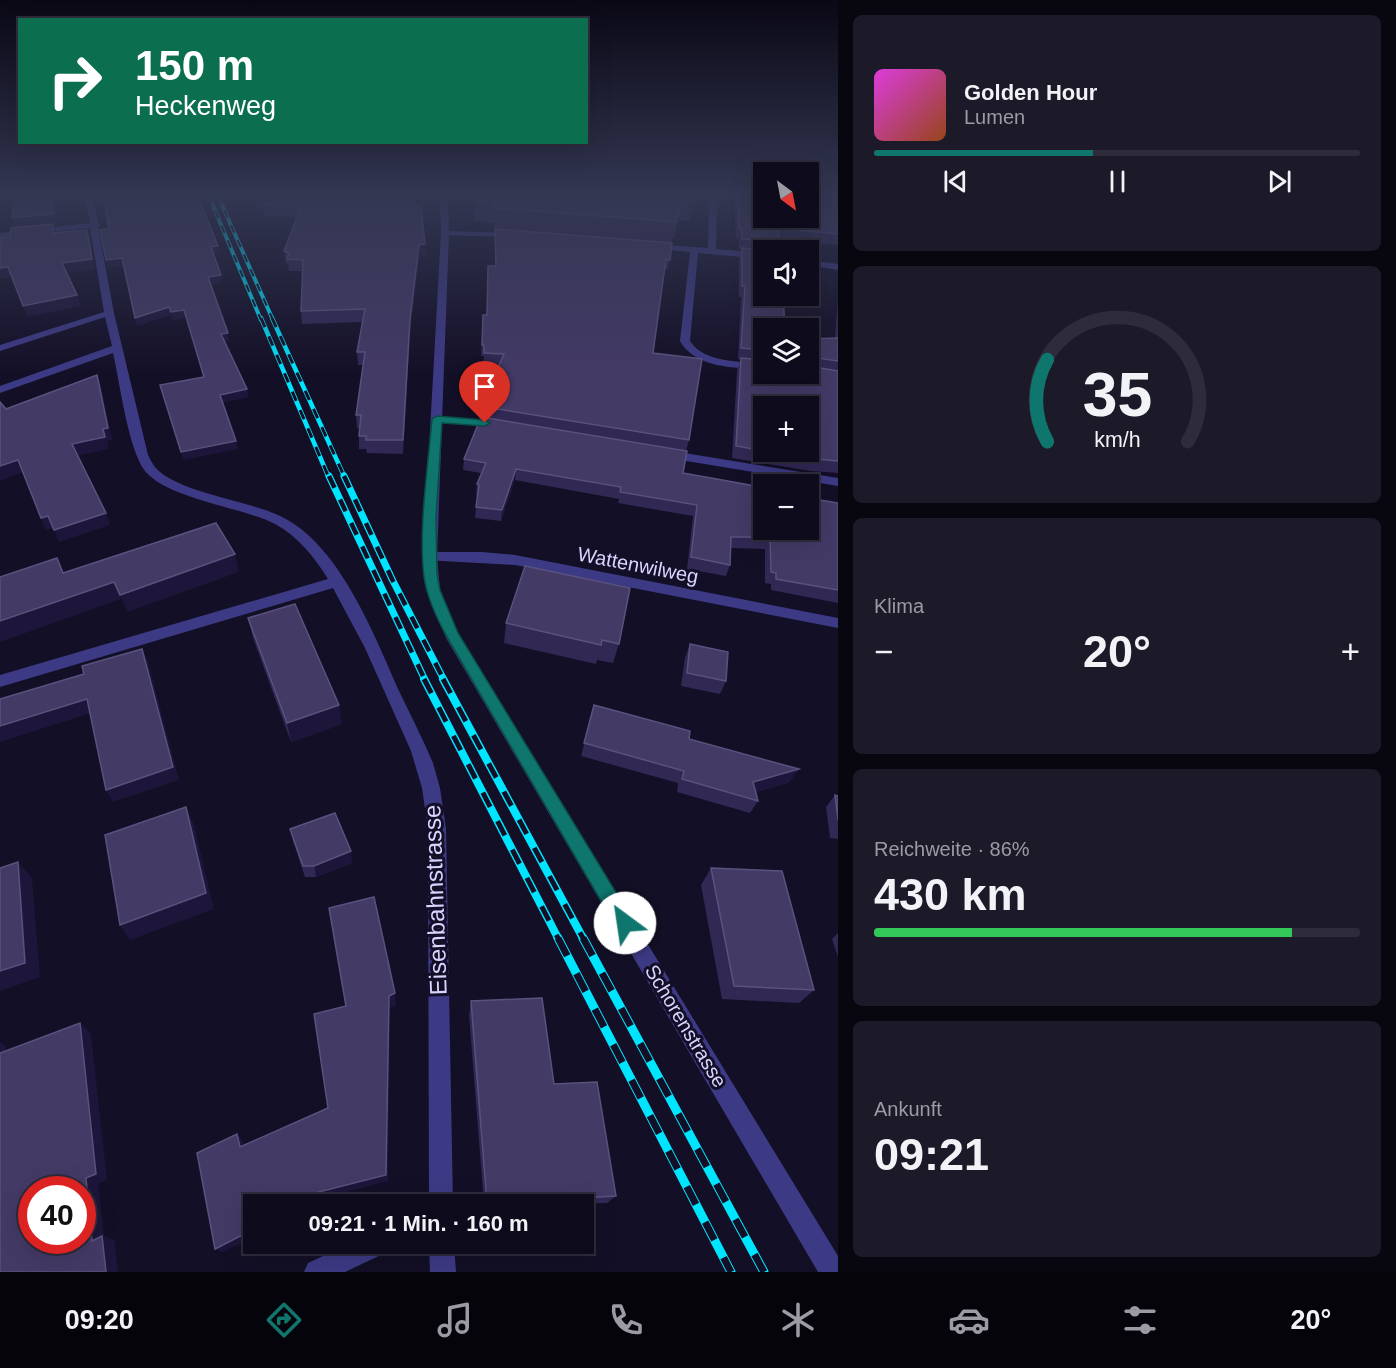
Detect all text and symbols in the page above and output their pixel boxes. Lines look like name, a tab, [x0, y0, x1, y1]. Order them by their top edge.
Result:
icon: right	[36, 42, 114, 120]
text: 150 m	[135, 42, 254, 89]
text: Golden Hour	[964, 80, 1097, 105]
text: Heckenweg	[135, 91, 276, 121]
text: Lumen	[964, 106, 1025, 128]
north arrow	[753, 162, 819, 228]
map controls	[753, 162, 819, 540]
icon: previous	[939, 165, 972, 198]
icon: pause	[1101, 165, 1134, 198]
icon: next	[1263, 165, 1296, 198]
button: sound	[753, 240, 819, 306]
button: layers	[753, 318, 819, 384]
text: 35	[1082, 360, 1152, 429]
pin	[459, 361, 510, 423]
icon: arrive	[468, 370, 501, 403]
button: +	[753, 396, 819, 462]
text: km/h	[1094, 428, 1140, 452]
button: −	[753, 474, 819, 540]
street label: Wattenwilweg	[576, 543, 700, 587]
text: Klima	[874, 595, 924, 617]
text: 20°	[1083, 626, 1151, 677]
text: −	[874, 633, 893, 670]
text: +	[1341, 633, 1360, 670]
street label: Eisenbahnstrasse	[418, 804, 452, 996]
text: Reichweite · 86%	[874, 838, 1030, 860]
text: 430 km	[874, 869, 1027, 920]
position arrow	[593, 891, 657, 955]
street label: Schorenstrasse	[641, 961, 731, 1091]
text: Ankunft	[874, 1098, 942, 1120]
text: 09:21	[874, 1129, 989, 1180]
speed limit sign: 40	[18, 1176, 96, 1254]
text: 09:21 · 1 Min. · 160 m	[308, 1211, 529, 1236]
icon: directions	[263, 1299, 305, 1341]
icon: music	[434, 1299, 476, 1341]
icon: phone	[605, 1299, 647, 1341]
icon: climate	[777, 1299, 819, 1341]
icon: car	[948, 1299, 990, 1341]
icon: filters	[1119, 1299, 1161, 1341]
text: 09:20	[65, 1305, 134, 1335]
text: 20°	[1290, 1305, 1331, 1335]

